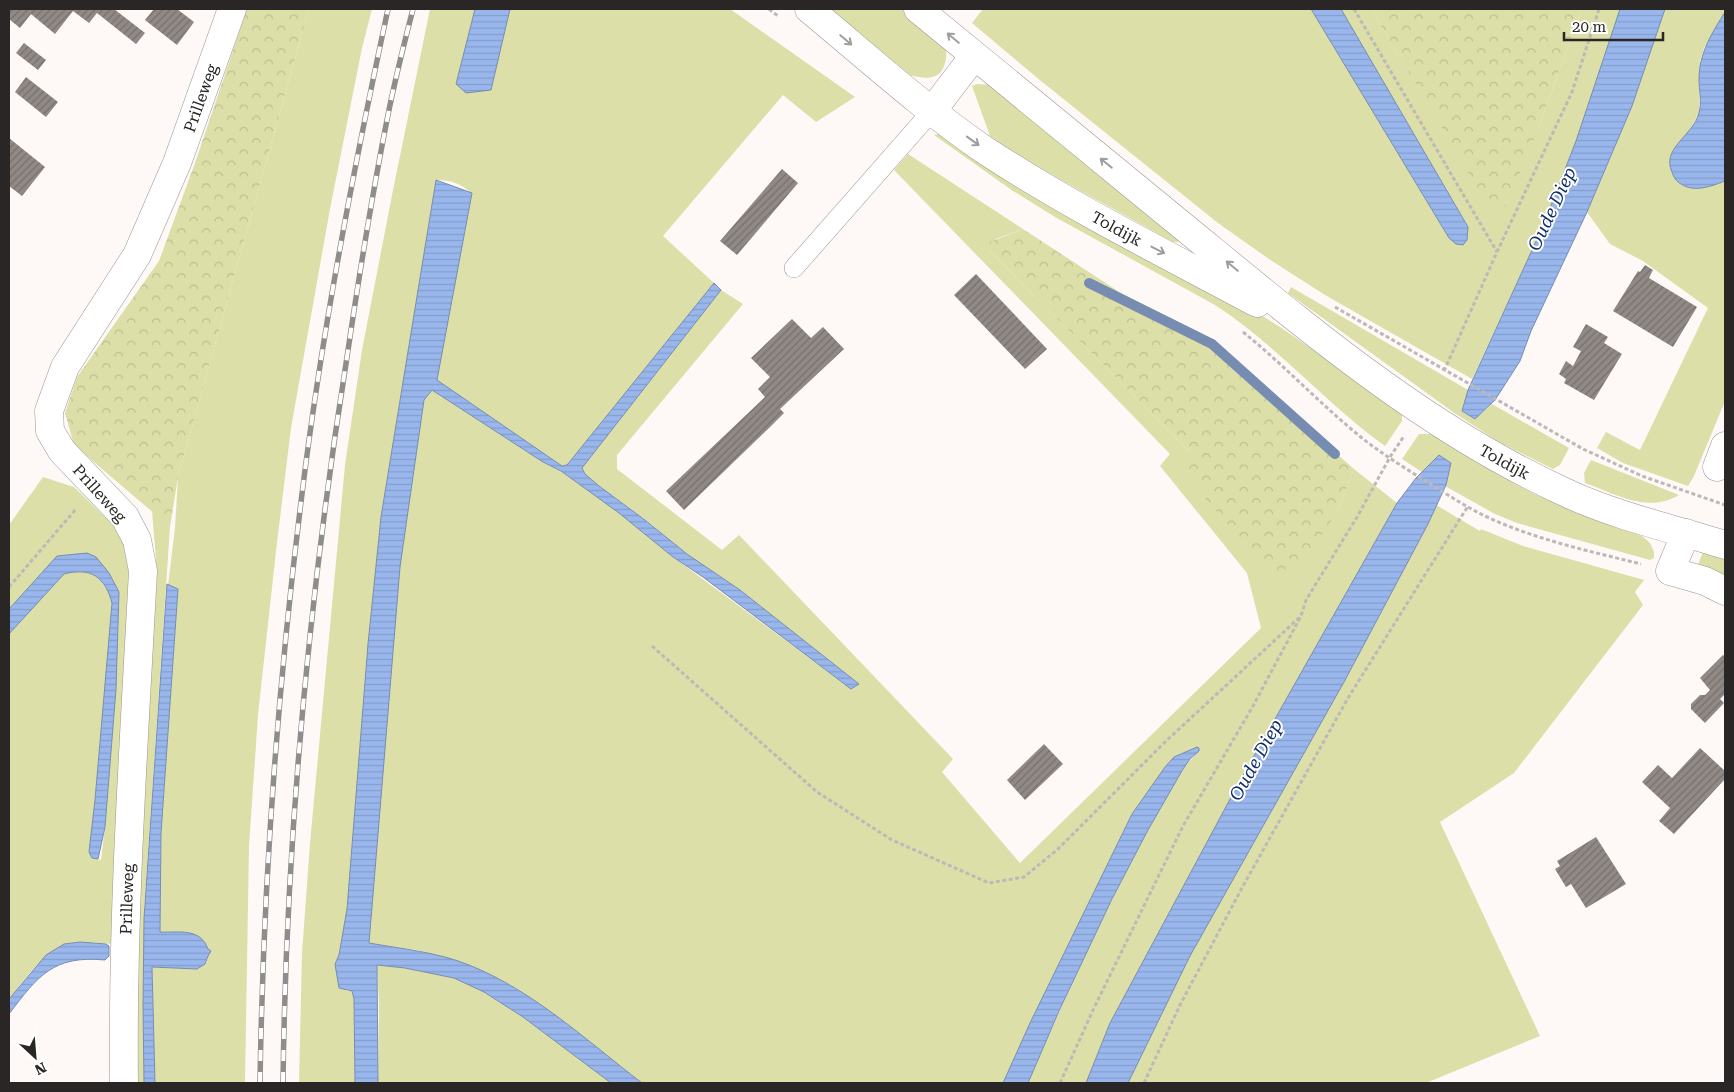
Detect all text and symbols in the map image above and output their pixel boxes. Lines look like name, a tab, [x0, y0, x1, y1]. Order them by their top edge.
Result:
scale bar	[1564, 10, 1663, 42]
text: 20 m	[1572, 18, 1607, 36]
one-way arrow	[947, 33, 960, 44]
one-way arrow	[839, 34, 852, 45]
street label: Prilleweg	[180, 60, 222, 135]
one-way arrow	[966, 136, 980, 146]
one-way arrow	[1100, 158, 1113, 169]
water label: Oude Diep	[1523, 164, 1580, 254]
street label: Toldijk	[1088, 207, 1145, 250]
one-way arrow	[1150, 246, 1165, 255]
one-way arrow	[1226, 261, 1239, 272]
street label: Toldijk	[1476, 441, 1533, 484]
street label: Prilleweg	[69, 461, 131, 527]
water label: Oude Diep	[1225, 715, 1286, 804]
street label: Prilleweg	[116, 862, 138, 935]
north arrow	[10, 1032, 60, 1082]
text: N	[32, 1059, 49, 1078]

